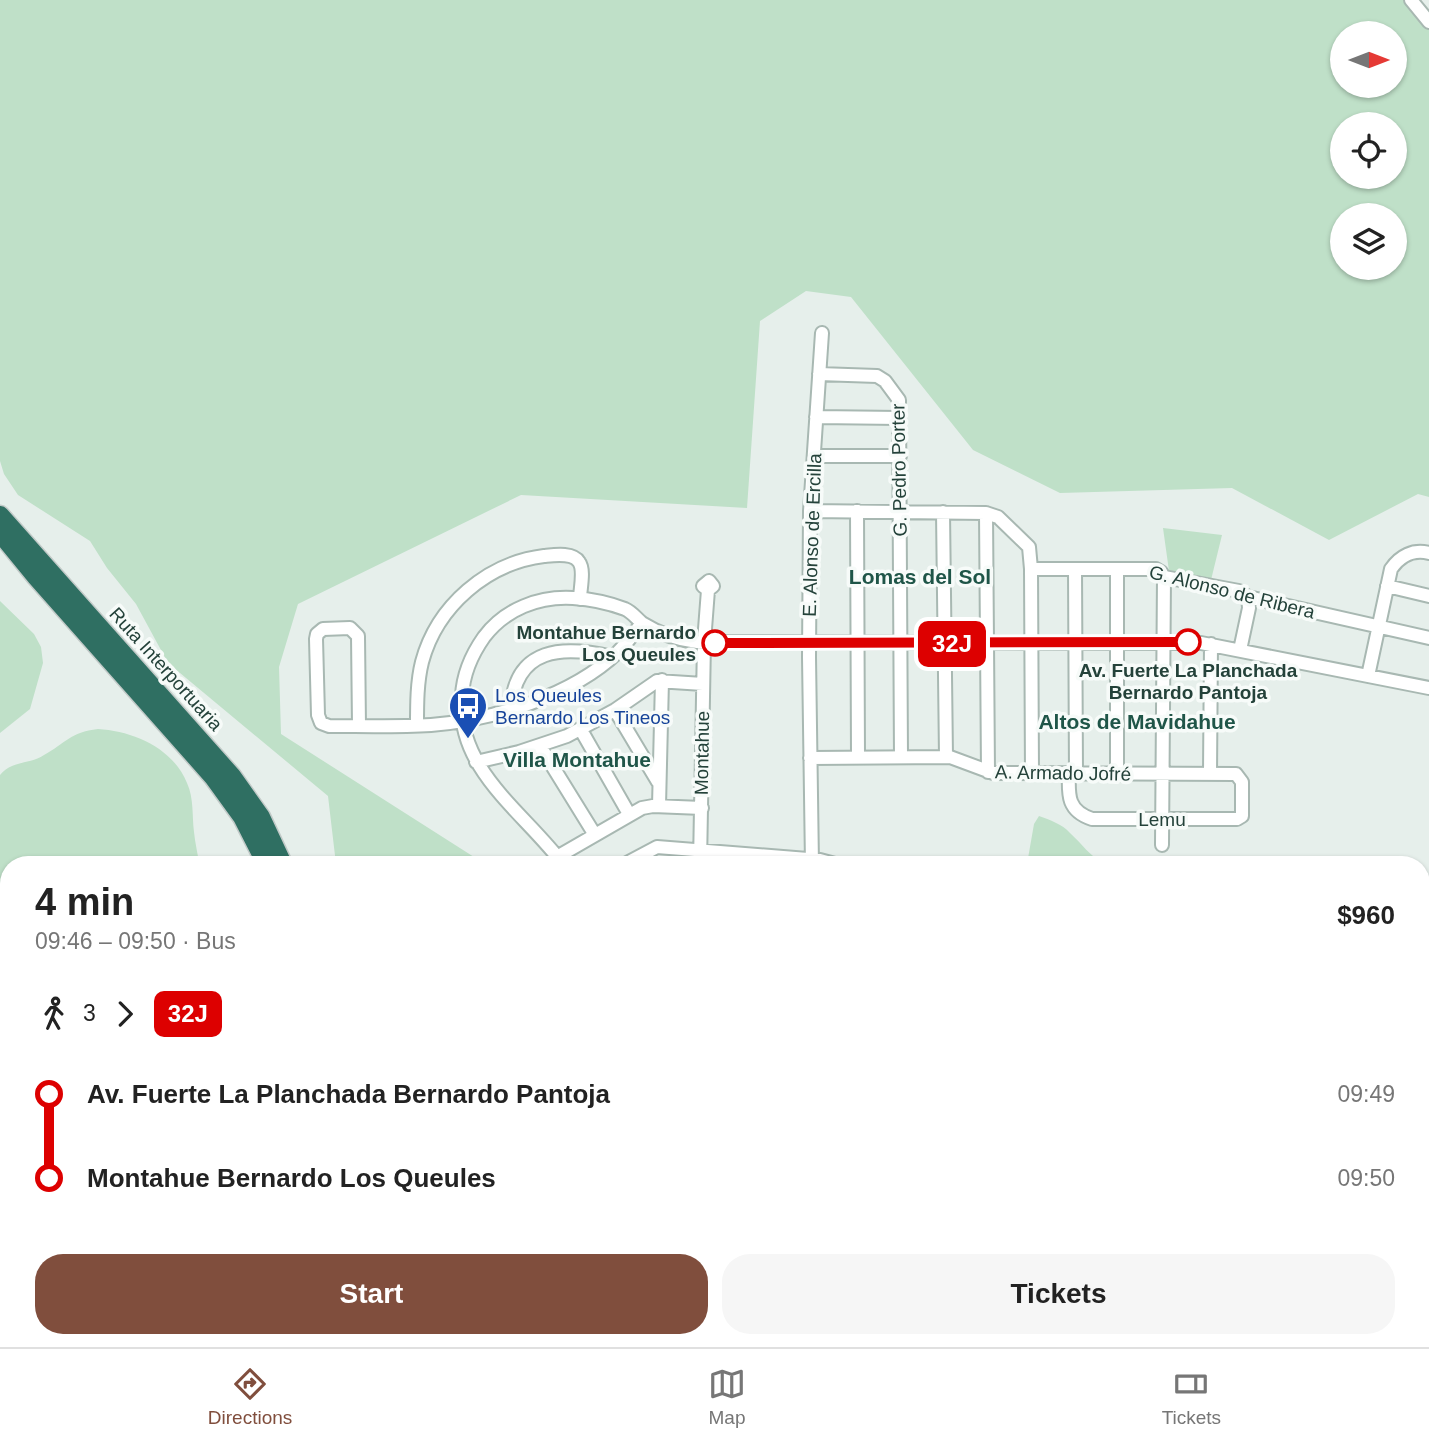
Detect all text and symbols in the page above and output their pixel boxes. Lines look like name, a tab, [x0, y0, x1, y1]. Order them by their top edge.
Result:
north arrow	[1330, 21, 1407, 98]
map controls	[1330, 21, 1407, 280]
button: locate	[1330, 112, 1407, 189]
button: layers	[1330, 203, 1407, 280]
street label: G. Pedro Porter	[887, 403, 911, 537]
street label: E. Alonso de Ercilla	[799, 452, 825, 617]
street label: G. Alonso de Ribera	[1147, 561, 1317, 623]
district label: Lomas del Sol	[849, 565, 991, 588]
street label: Ruta Interportuaria	[105, 603, 227, 735]
line badge: 32J	[912, 621, 992, 667]
place label: Montahue Bernardo Los Queules	[517, 622, 696, 665]
marker: Av. Fuerte La Planchada Bernardo Pantoja	[1175, 629, 1201, 655]
marker: Montahue Bernardo Los Queules	[702, 630, 728, 656]
text: 32J	[932, 630, 972, 657]
place label: Av. Fuerte La Planchada Bernardo Pantoja	[1079, 660, 1298, 703]
bus stop icon: Los Queules Bernardo Los Tineos	[447, 685, 489, 740]
place label: Los Queules Bernardo Los Tineos	[495, 685, 670, 728]
district label: Altos de Mavidahue	[1038, 710, 1236, 733]
street label: Montahue	[691, 711, 713, 795]
district label: Villa Montahue	[503, 748, 651, 771]
street label: A. Armado Jofré	[995, 761, 1131, 785]
street label: Lemu	[1138, 809, 1186, 830]
text: 4 min	[35, 881, 134, 923]
text: $960	[1337, 900, 1395, 930]
text: 09:46 – 09:50 · Bus	[35, 928, 236, 954]
icon: walk	[35, 995, 73, 1033]
icon: forward	[106, 995, 144, 1033]
text: 3	[83, 1000, 96, 1026]
text: 32J	[168, 1000, 208, 1027]
text: Av. Fuerte La Planchada Bernardo Pantoja	[87, 1079, 610, 1109]
text: 09:49	[1337, 1081, 1395, 1107]
text: Montahue Bernardo Los Queules	[87, 1163, 496, 1193]
text: 09:50	[1337, 1165, 1395, 1191]
button: Start	[35, 1254, 708, 1334]
button: Tickets	[722, 1254, 1395, 1334]
tab: Directions	[208, 1365, 292, 1429]
tab: Map	[708, 1365, 746, 1429]
tab: Tickets	[1162, 1365, 1221, 1429]

